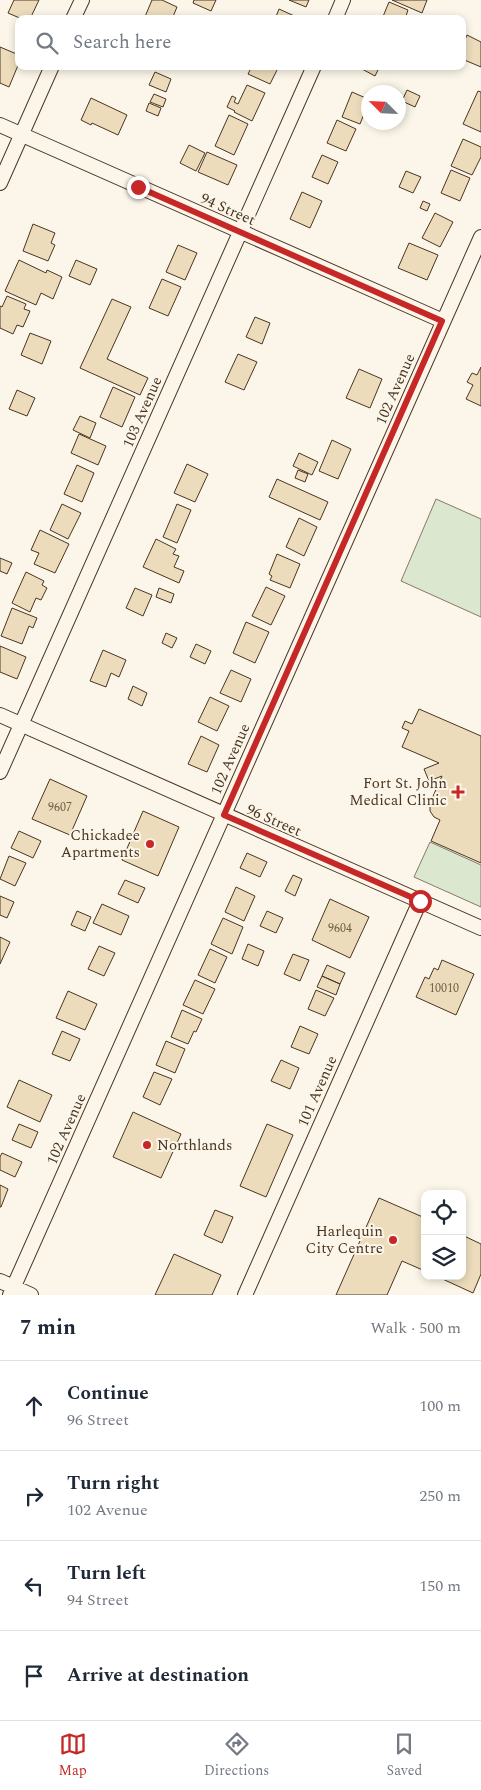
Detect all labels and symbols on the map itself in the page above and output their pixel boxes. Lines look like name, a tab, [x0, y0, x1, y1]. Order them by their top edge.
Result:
north arrow	[361, 85, 406, 130]
route end	[127, 176, 150, 199]
street label: 94 Street	[197, 187, 259, 232]
street label: 102 Avenue	[370, 350, 421, 428]
street label: 103 Avenue	[117, 373, 168, 451]
street label: 102 Avenue	[205, 720, 256, 798]
place label: Fort St. John Medical Clinic	[349, 772, 447, 812]
marker: Fort St. John Medical Clinic	[451, 785, 465, 799]
house number: 9607	[48, 798, 72, 817]
street label: 96 Street	[243, 798, 305, 843]
place label: Chickadee Apartments	[61, 824, 140, 864]
marker: Chickadee Apartments	[144, 838, 156, 850]
route start	[409, 890, 432, 913]
house number: 9604	[328, 919, 352, 938]
house number: 10010	[429, 979, 459, 998]
street label: 101 Avenue	[292, 1052, 343, 1130]
street label: 102 Avenue	[41, 1090, 92, 1168]
place label: Northlands	[157, 1134, 232, 1157]
marker: Northlands	[141, 1139, 153, 1151]
place label: Harlequin City Centre	[306, 1220, 383, 1260]
marker: Harlequin City Centre	[387, 1234, 399, 1246]

